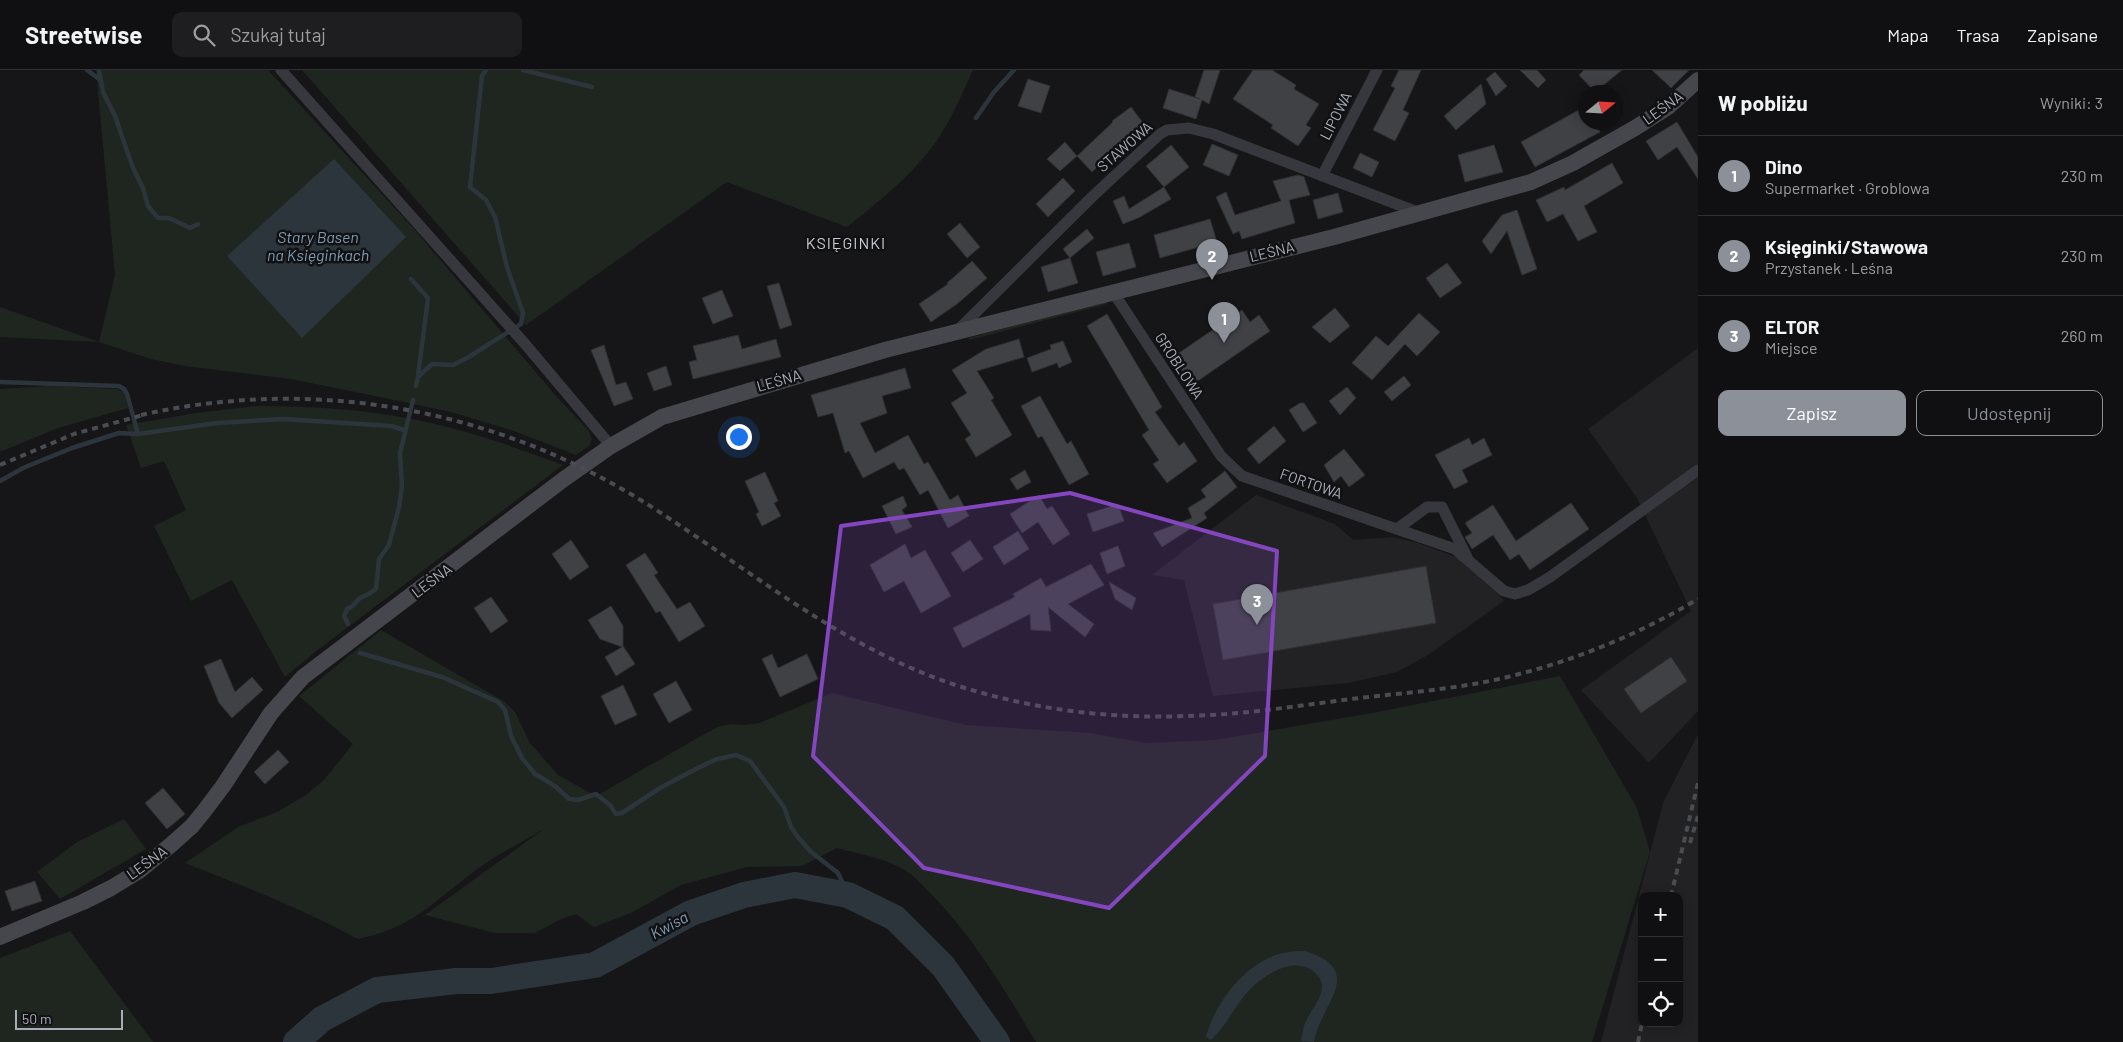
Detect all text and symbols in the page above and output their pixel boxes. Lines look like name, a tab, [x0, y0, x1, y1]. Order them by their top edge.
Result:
search box	[172, 12, 522, 57]
text: Streetwise	[25, 20, 142, 49]
icon: search	[190, 21, 218, 49]
text: Szukaj tutaj	[230, 23, 326, 46]
text: Mapa	[1887, 24, 1929, 46]
text: Trasa	[1957, 24, 1999, 46]
text: Zapisane	[2027, 24, 2098, 46]
north arrow	[1578, 85, 1623, 130]
street label: LEŚNA	[1639, 87, 1686, 128]
street label: LIPOWA	[1315, 89, 1355, 143]
text: W pobliżu	[1718, 90, 1808, 115]
text: Wyniki: 3	[2040, 93, 2103, 112]
street label: STAWOWA	[1093, 117, 1156, 175]
text: Dino	[1765, 155, 1803, 178]
text: 1	[1731, 166, 1737, 185]
text: 230 m	[2061, 166, 2103, 185]
text: Supermarket · Groblowa	[1765, 178, 1930, 197]
water label: Stary Basen na Księginkach	[267, 227, 369, 264]
district label: KSIĘGINKI	[806, 233, 886, 252]
text: Księginki/Stawowa	[1765, 235, 1928, 258]
street label: LEŚNA	[1247, 237, 1296, 265]
pin: 2	[1196, 239, 1228, 280]
text: 2	[1730, 246, 1738, 265]
text: 230 m	[2061, 246, 2103, 265]
text: Przystanek · Leśna	[1765, 258, 1893, 277]
pin: 1	[1208, 302, 1240, 343]
text: ELTOR	[1765, 315, 1819, 338]
text: 3	[1730, 326, 1738, 345]
text: 260 m	[2061, 326, 2103, 345]
street label: GROBLOWA	[1152, 329, 1208, 402]
text: Miejsce	[1765, 338, 1817, 357]
street label: LEŚNA	[754, 365, 803, 395]
button: Zapisz	[1718, 390, 1906, 436]
button: Udostępnij	[1916, 390, 2103, 436]
your location	[726, 424, 752, 450]
street label: FORTOWA	[1278, 464, 1345, 502]
street label: LEŚNA	[408, 559, 455, 601]
pin: 3	[1241, 584, 1273, 625]
street label: LEŚNA	[123, 842, 170, 883]
map controls	[1638, 892, 1683, 1027]
button: +	[1638, 892, 1683, 937]
water label: Kwisa	[647, 907, 691, 942]
button: −	[1638, 937, 1683, 982]
button: locate	[1638, 982, 1683, 1027]
scale bar	[15, 1007, 122, 1030]
text: 50 m	[22, 1010, 51, 1027]

